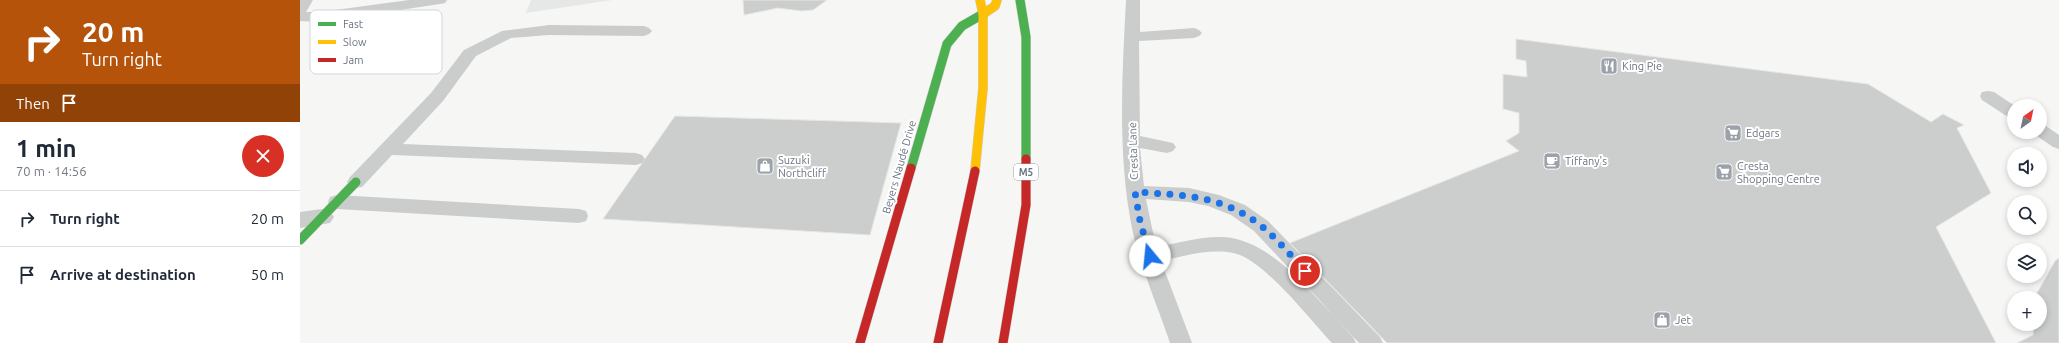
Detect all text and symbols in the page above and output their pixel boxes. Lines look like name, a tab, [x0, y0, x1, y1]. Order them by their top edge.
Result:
legend	[310, 10, 442, 74]
icon: right	[16, 16, 68, 68]
text: 20 m	[82, 16, 144, 47]
text: Fast	[343, 18, 364, 30]
text: Slow	[343, 36, 367, 48]
text: Turn right	[82, 49, 162, 69]
text: Jam	[343, 54, 364, 66]
restaurant icon: King Pie	[1599, 56, 1619, 76]
place label: King Pie	[1622, 60, 1662, 72]
icon: arrive	[58, 92, 80, 114]
text: Then	[16, 95, 50, 112]
north arrow	[2007, 99, 2047, 139]
map controls	[2007, 99, 2047, 331]
street label: Beyers Naudé Drive	[880, 119, 918, 215]
street label: Cresta Lane	[1126, 122, 1140, 180]
supermarket icon: Edgars	[1723, 123, 1743, 143]
place label: Edgars	[1746, 127, 1780, 139]
text: 1 min	[16, 135, 77, 162]
button: close	[242, 135, 284, 177]
button: sound	[2007, 147, 2047, 187]
cafe icon: Tiffany's	[1542, 151, 1562, 171]
place label: Suzuki Northcliff	[778, 154, 827, 179]
place label: Tiffany's	[1565, 155, 1607, 167]
shop icon: Suzuki Northcliff	[755, 156, 775, 176]
place label: Cresta Shopping Centre	[1737, 160, 1820, 185]
supermarket icon: Cresta Shopping Centre	[1714, 162, 1734, 182]
text: 70 m · 14:56	[16, 164, 87, 178]
road number: M5	[1014, 164, 1038, 180]
button: search	[2007, 195, 2047, 235]
icon: right	[16, 208, 38, 230]
text: Turn right	[50, 210, 120, 227]
text: 20 m	[251, 210, 284, 227]
position arrow	[1129, 235, 1171, 277]
button: layers	[2007, 243, 2047, 283]
pin	[1288, 254, 1322, 288]
icon: arrive	[1294, 260, 1316, 282]
icon: arrive	[16, 264, 38, 286]
text: Arrive at destination	[50, 266, 196, 283]
text: 50 m	[251, 266, 284, 283]
button: +	[2007, 291, 2047, 331]
shop icon: Jet	[1652, 310, 1672, 330]
place label: Jet	[1675, 314, 1691, 326]

